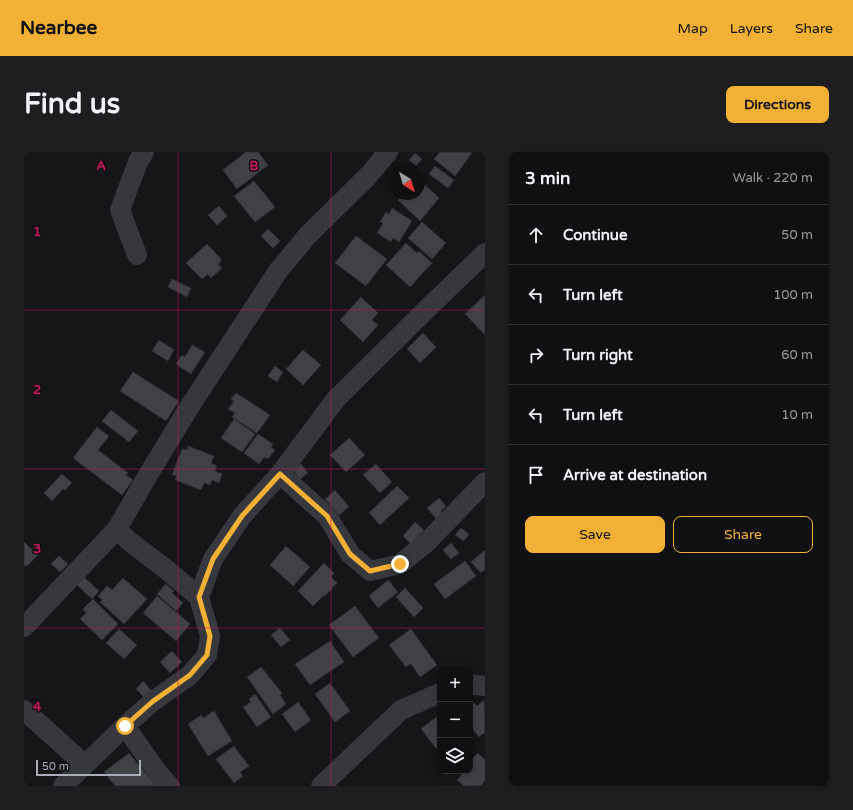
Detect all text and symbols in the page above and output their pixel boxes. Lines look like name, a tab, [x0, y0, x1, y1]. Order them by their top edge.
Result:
text: Nearbee	[20, 17, 97, 39]
text: Map	[678, 20, 708, 37]
text: Layers	[730, 20, 773, 37]
text: Share	[795, 20, 833, 37]
button: Directions	[726, 86, 829, 123]
text: Find us	[24, 87, 120, 121]
text: A	[96, 158, 106, 174]
text: B	[249, 158, 259, 174]
north arrow	[389, 164, 425, 200]
text: 3 min	[525, 168, 570, 189]
text: Walk · 220 m	[733, 170, 813, 186]
text: 1	[33, 224, 41, 240]
icon: ahead	[525, 224, 547, 246]
text: Continue	[563, 226, 627, 244]
text: 50 m	[781, 227, 813, 243]
icon: left	[525, 284, 547, 306]
text: Turn left	[563, 286, 623, 304]
text: 100 m	[773, 287, 813, 303]
icon: right	[525, 344, 547, 366]
text: Turn right	[563, 346, 633, 364]
text: 60 m	[781, 347, 813, 363]
text: 2	[33, 382, 41, 398]
icon: left	[525, 404, 547, 426]
text: Turn left	[563, 406, 623, 424]
text: 10 m	[781, 407, 813, 423]
icon: arrive	[525, 464, 547, 486]
text: Arrive at destination	[563, 466, 707, 484]
button: Save	[525, 516, 665, 553]
button: Share	[673, 516, 813, 553]
text: 3	[33, 541, 41, 557]
route end	[391, 555, 409, 573]
map controls	[437, 666, 473, 774]
button: +	[437, 666, 473, 702]
text: 4	[33, 699, 42, 715]
button: −	[437, 702, 473, 738]
route start	[116, 717, 134, 735]
button: layers	[437, 738, 473, 774]
scale bar	[36, 758, 141, 777]
text: 50 m	[42, 760, 69, 773]

